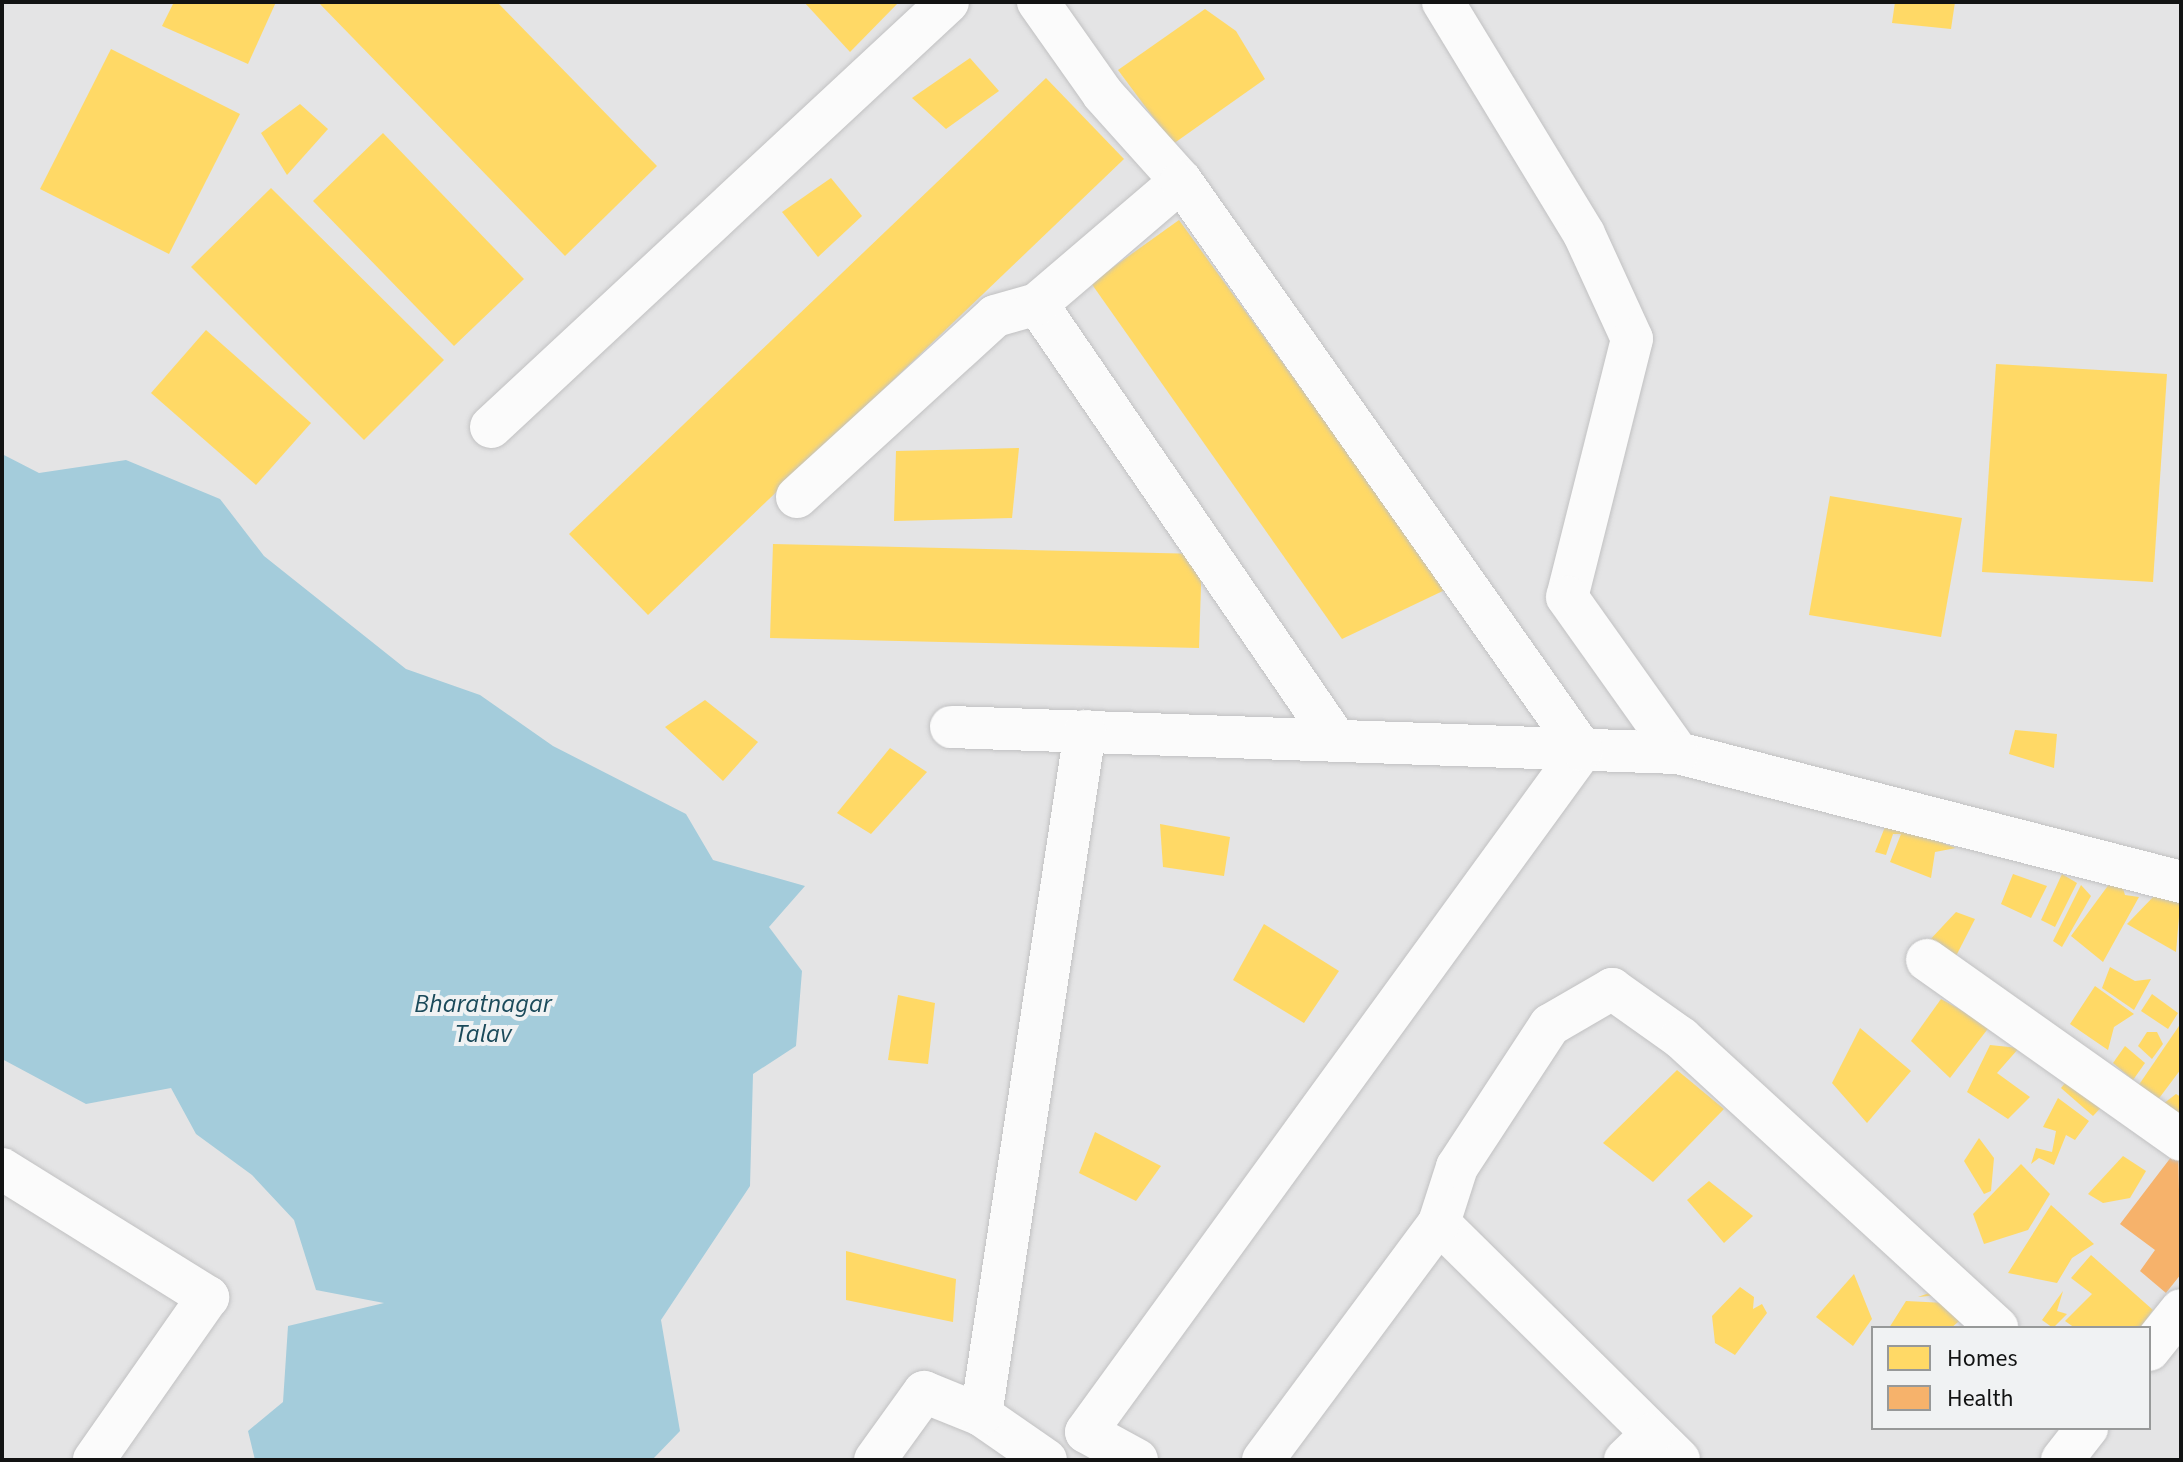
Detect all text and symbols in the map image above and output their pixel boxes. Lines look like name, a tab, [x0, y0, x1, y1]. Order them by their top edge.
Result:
water label: Bharatnagar Talav	[414, 988, 552, 1050]
legend	[1871, 1326, 2151, 1430]
text: Homes	[1947, 1341, 2018, 1376]
text: Health	[1947, 1381, 2014, 1416]

